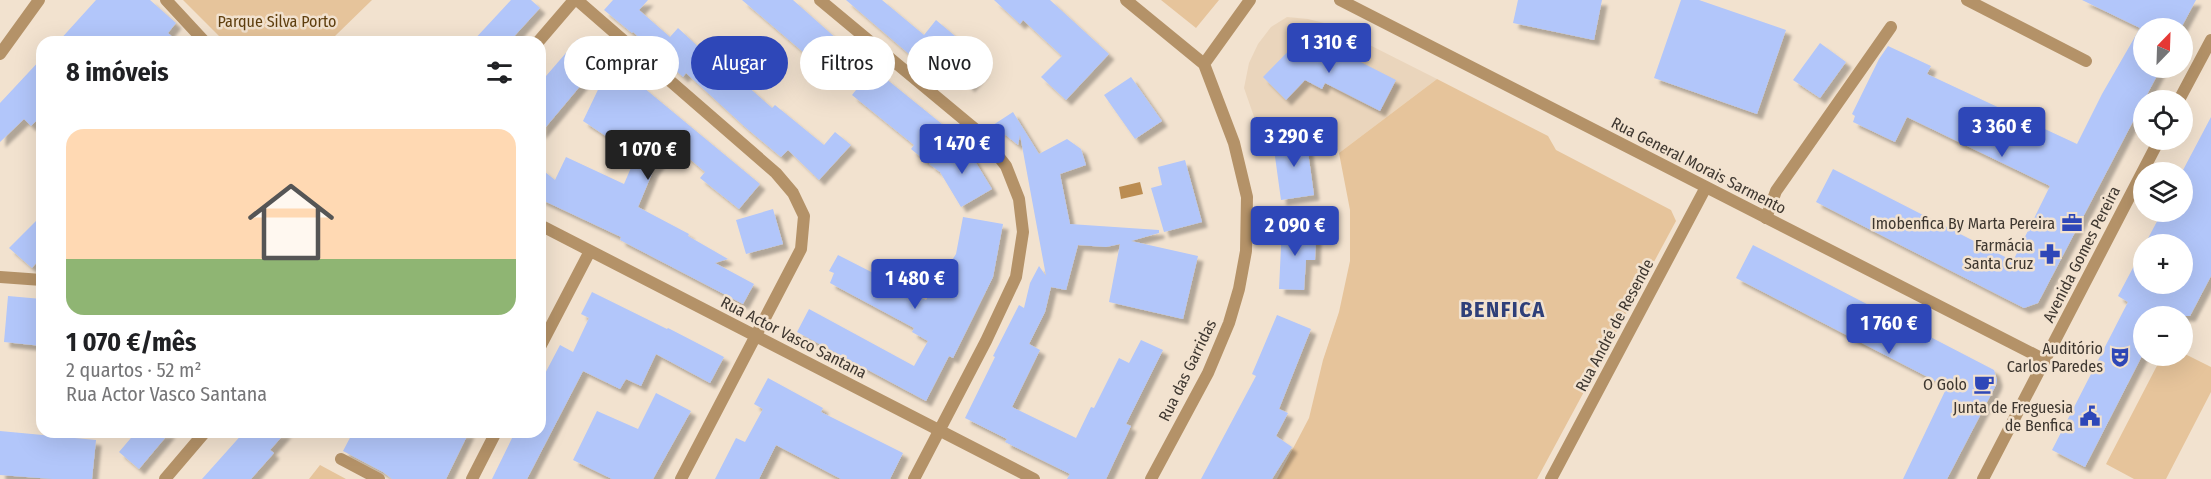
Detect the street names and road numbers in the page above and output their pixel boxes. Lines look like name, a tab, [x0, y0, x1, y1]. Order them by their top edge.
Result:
street label: Rua General Morais Sarmento	[1608, 113, 1789, 218]
street label: Avenida Gomes Pereira	[2039, 183, 2124, 325]
street label: Rua André de Resende	[1572, 256, 1657, 395]
street label: Rua Actor Vasco Santana	[718, 292, 870, 383]
street label: Rua das Garridas	[1155, 316, 1220, 424]

